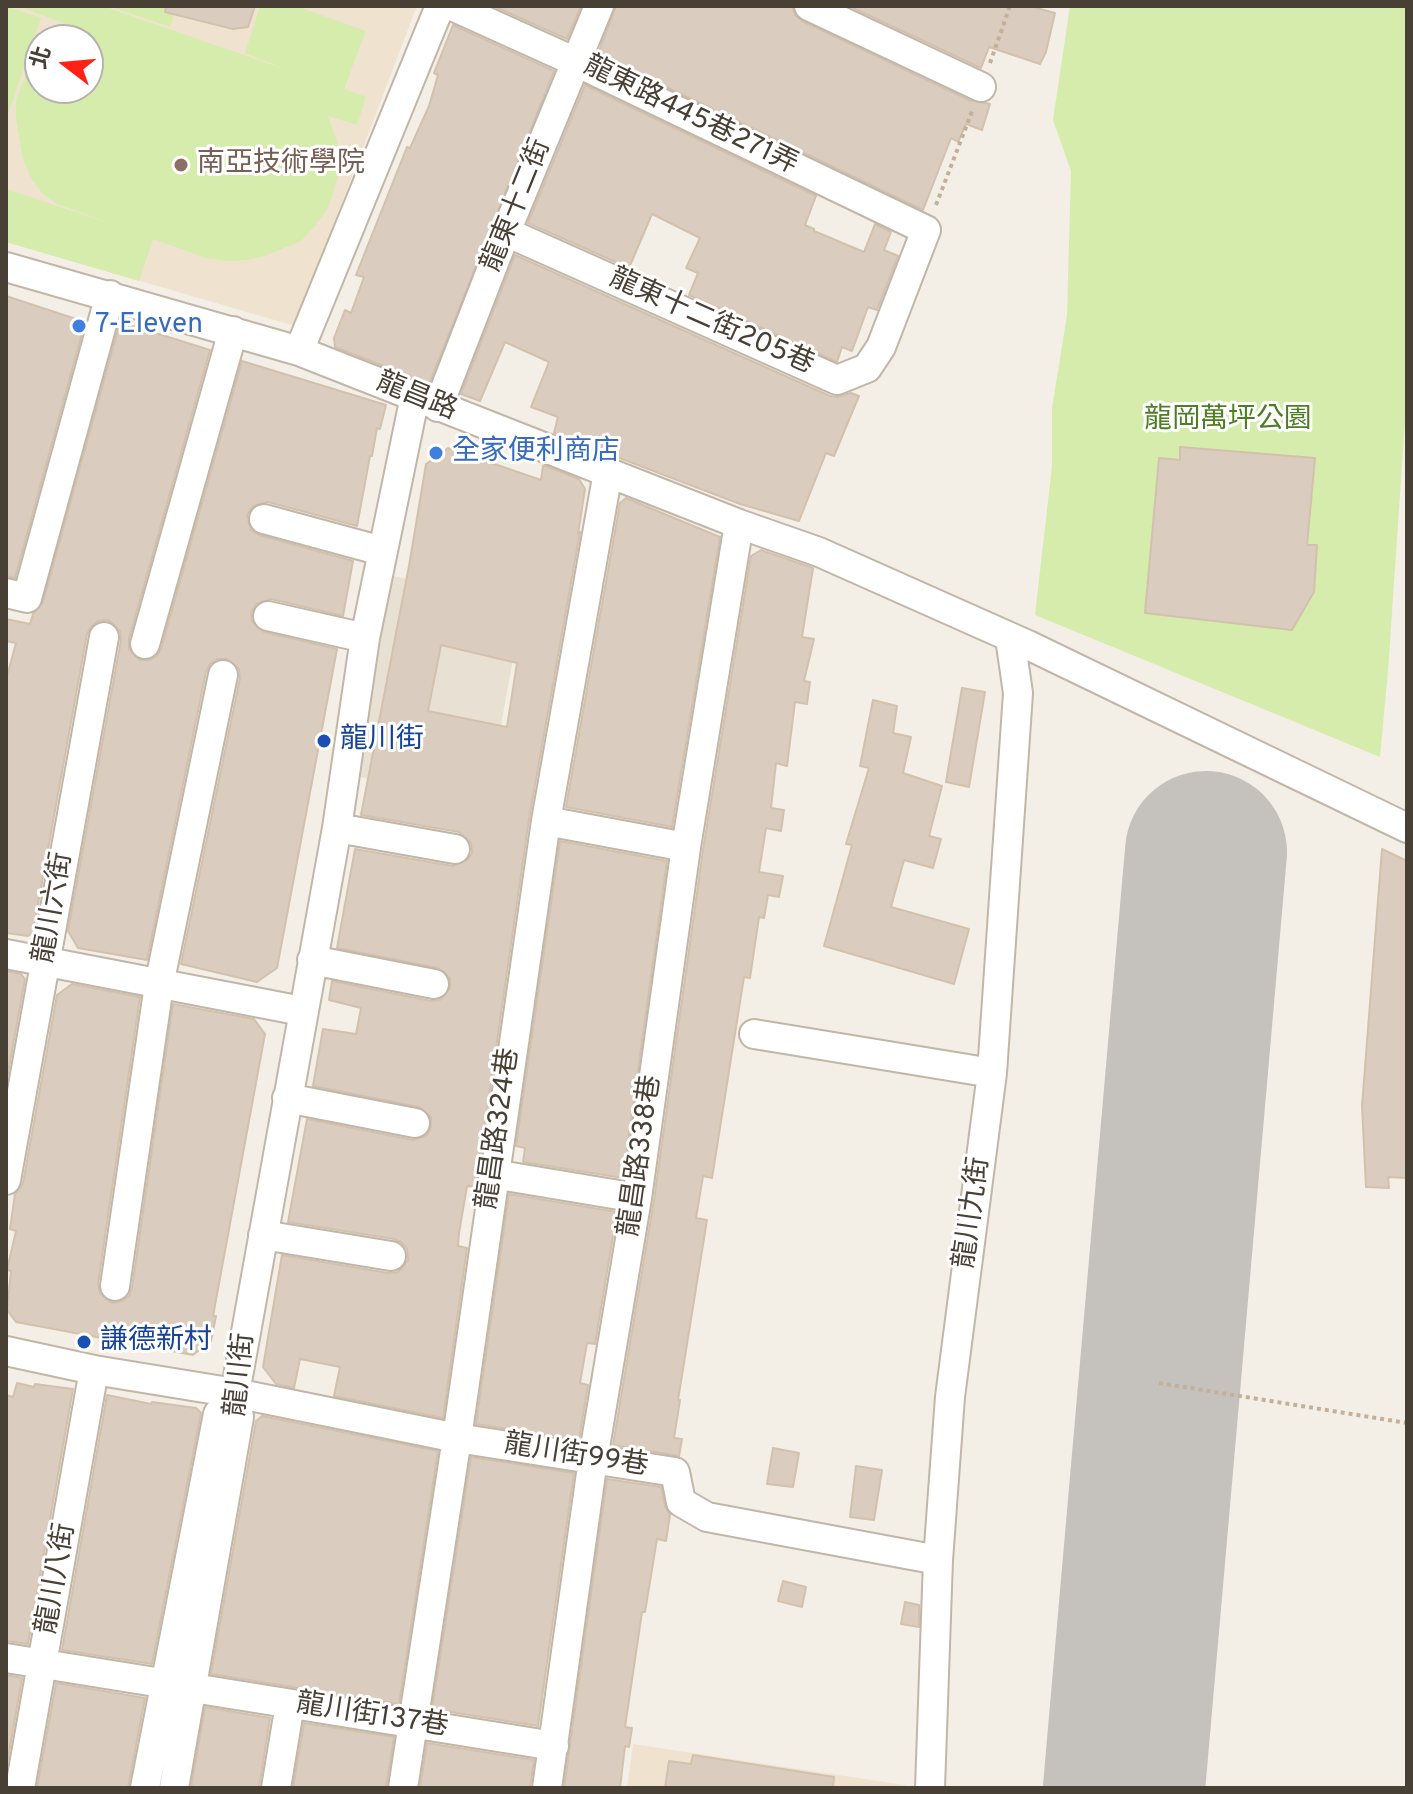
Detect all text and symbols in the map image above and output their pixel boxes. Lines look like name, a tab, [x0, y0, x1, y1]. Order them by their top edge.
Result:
north arrow	[24, 24, 104, 104]
text: 北	[26, 44, 58, 72]
street label: 龍東路445巷271弄	[577, 50, 803, 184]
street label: 龍東十二街	[476, 135, 560, 277]
place label: 南亞技術學院	[197, 148, 365, 182]
marker: 南亞技術學院	[172, 156, 190, 174]
street label: 龍東十二街205巷	[603, 263, 819, 383]
place label: 7-Eleven	[95, 309, 203, 343]
marker: 7-Eleven	[70, 317, 88, 335]
street label: 龍昌路	[371, 367, 461, 429]
park label: 龍岡萬坪公園	[1144, 404, 1312, 438]
place label: 全家便利商店	[452, 436, 620, 470]
marker: 全家便利商店	[427, 444, 445, 462]
place label: 龍川街	[340, 724, 424, 758]
marker: 龍川街	[315, 732, 333, 750]
street label: 龍川六街	[29, 850, 81, 966]
street label: 龍昌路324巷	[472, 1046, 528, 1212]
street label: 龍昌路338巷	[614, 1073, 670, 1239]
street label: 龍川九街	[950, 1155, 998, 1271]
place label: 謙德新村	[100, 1325, 212, 1359]
street label: 龍川街	[221, 1331, 263, 1419]
marker: 謙德新村	[75, 1333, 93, 1351]
street label: 龍川街99巷	[502, 1429, 650, 1485]
street label: 龍川八街	[32, 1521, 84, 1637]
street label: 龍川街137巷	[293, 1688, 451, 1746]

